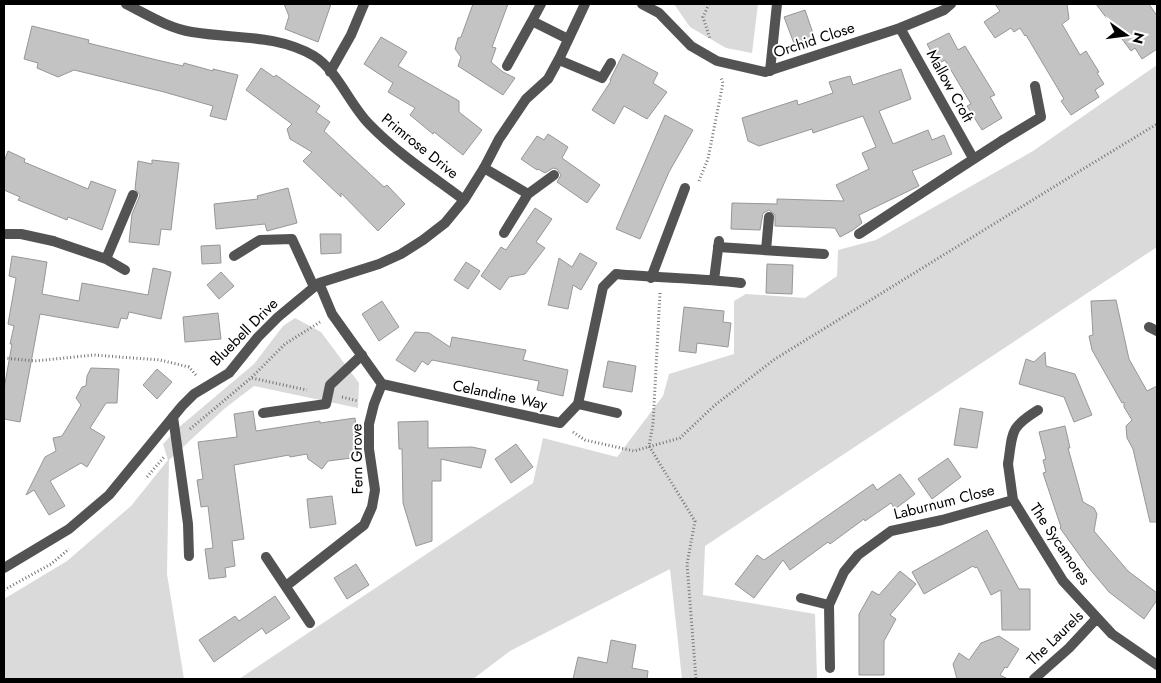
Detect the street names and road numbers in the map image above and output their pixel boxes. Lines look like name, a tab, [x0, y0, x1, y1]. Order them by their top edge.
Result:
street label: Orchid Close	[770, 16, 858, 64]
street label: Mallow Croft	[921, 46, 979, 127]
street label: Primrose Drive	[377, 108, 463, 184]
street label: Bluebell Drive	[205, 293, 283, 371]
street label: Celandine Way	[451, 374, 550, 416]
street label: Fern Grove	[345, 423, 369, 495]
street label: Laburnum Close	[891, 479, 997, 525]
street label: The Sycamores	[1024, 499, 1096, 589]
street label: The Laurels	[1022, 605, 1088, 671]

